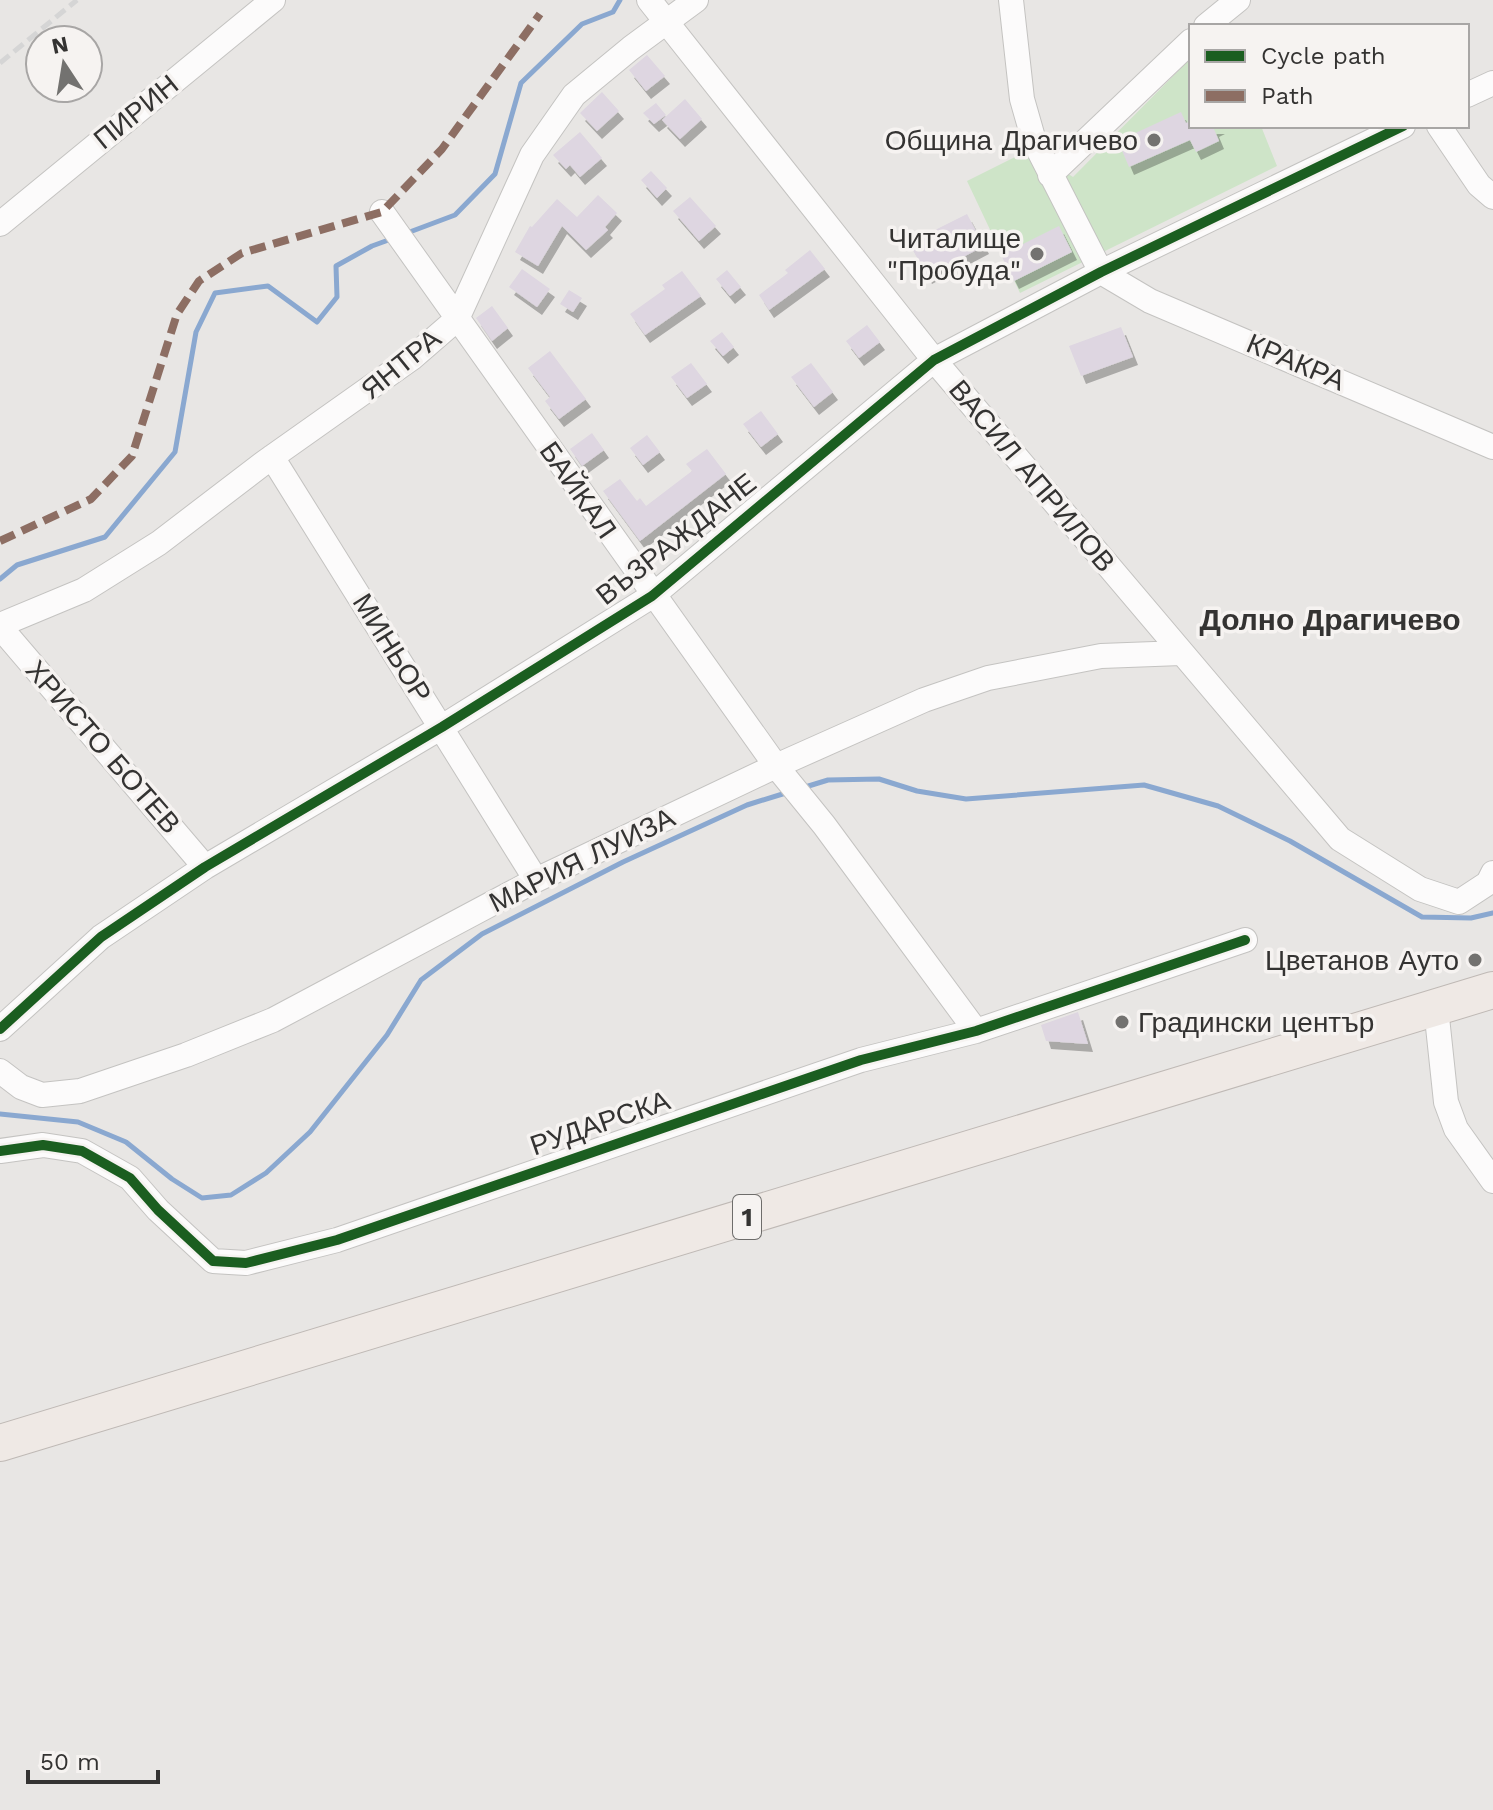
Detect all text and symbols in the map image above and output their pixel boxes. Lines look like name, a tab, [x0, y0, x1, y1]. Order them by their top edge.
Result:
north arrow	[24, 24, 104, 104]
legend	[1189, 24, 1469, 128]
text: N	[49, 31, 71, 59]
text: Cycle path	[1261, 42, 1386, 70]
street label: ПИРИН	[87, 68, 185, 156]
text: Path	[1261, 82, 1314, 110]
place label: Община Драгичево	[885, 124, 1138, 157]
marker: Община Драгичево	[1145, 131, 1163, 149]
place label: Читалище "Пробуда"	[887, 222, 1021, 287]
marker: Читалище "Пробуда"	[1028, 245, 1046, 263]
street label: ЯНТРА	[354, 322, 448, 406]
street label: КРАКРА	[1242, 327, 1350, 398]
street label: ВАСИЛ АПРИЛОВ	[942, 373, 1122, 579]
street label: БАЙКАЛ	[533, 435, 623, 545]
street label: ВЪЗРАЖДАНЕ	[589, 466, 763, 612]
street label: МИНЬОР	[346, 588, 438, 708]
district label: Долно Драгичево	[1199, 602, 1461, 637]
street label: ХРИСТО БОТЕВ	[19, 654, 187, 840]
street label: МАРИЯ ЛУИЗА	[484, 801, 680, 919]
place label: Цветанов Ауто	[1265, 944, 1459, 977]
marker: Цветанов Ауто	[1466, 951, 1484, 969]
place label: Градински център	[1138, 1006, 1374, 1039]
marker: Градински център	[1113, 1013, 1131, 1031]
street label: РУДАРСКА	[526, 1084, 675, 1162]
road number: 1	[733, 1195, 761, 1239]
scale bar	[28, 1734, 158, 1784]
text: 50 m	[40, 1748, 100, 1776]

